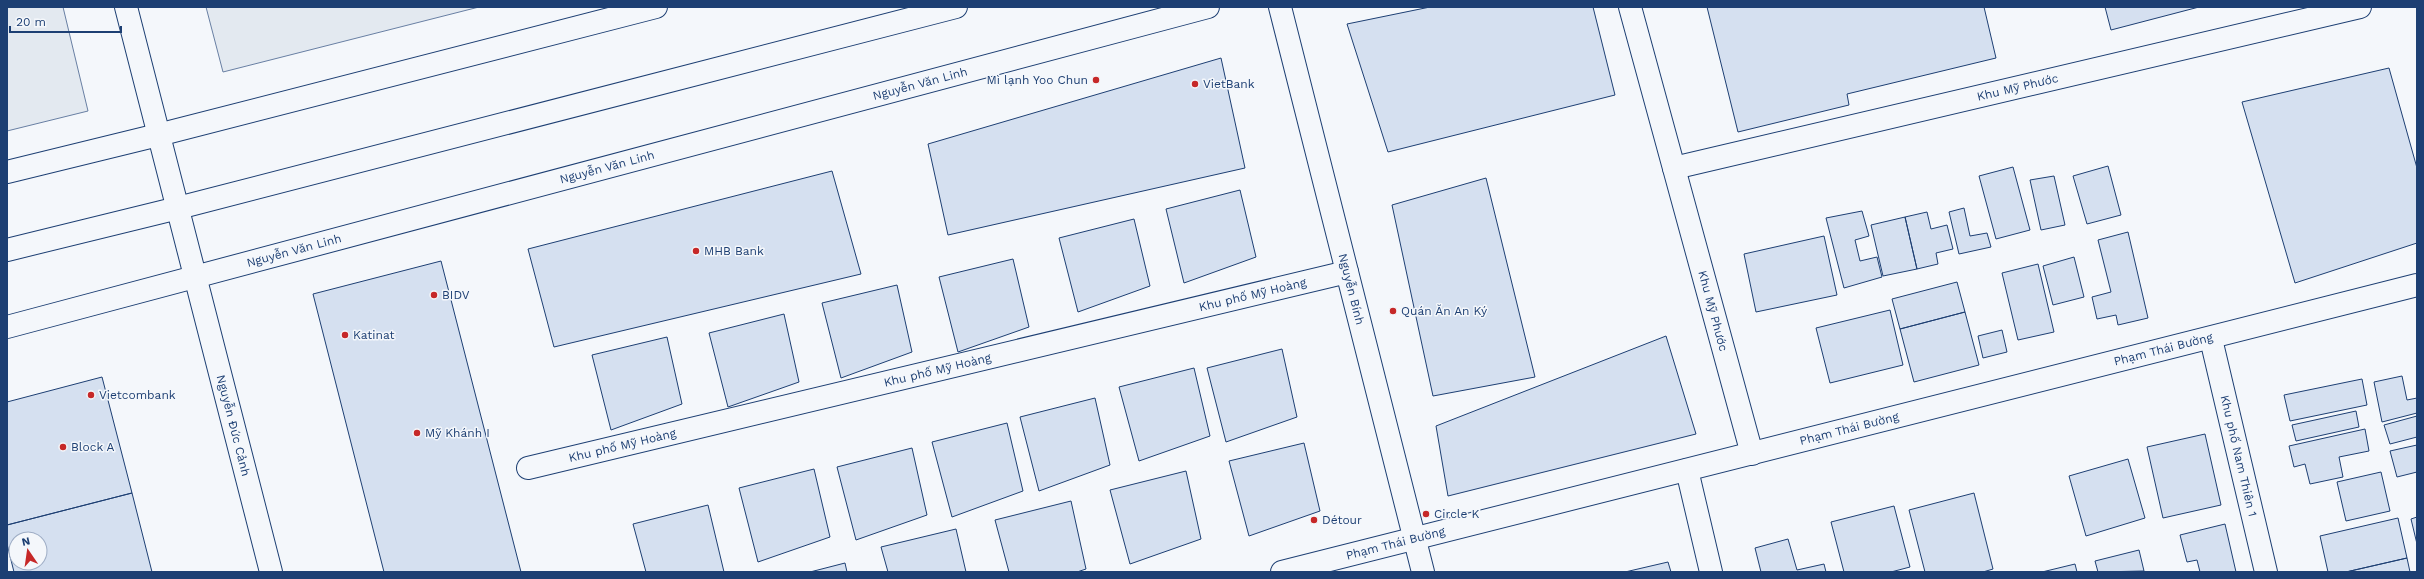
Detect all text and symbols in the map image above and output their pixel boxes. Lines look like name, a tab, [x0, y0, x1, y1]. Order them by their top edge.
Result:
scale bar	[10, 8, 121, 34]
text: 20 m	[16, 15, 46, 29]
street label: Nguyễn Văn Linh	[871, 64, 969, 103]
street label: Khu Mỹ Phước	[1976, 71, 2060, 104]
place label: Mì lạnh Yoo Chun	[987, 73, 1088, 87]
marker: Mì lạnh Yoo Chun	[1091, 75, 1101, 85]
place label: VietBank	[1203, 77, 1255, 91]
marker: VietBank	[1190, 79, 1200, 89]
street label: Nguyễn Văn Linh	[558, 148, 656, 186]
street label: Nguyễn Văn Linh	[245, 231, 343, 270]
place label: MHB Bank	[704, 244, 764, 258]
marker: MHB Bank	[691, 246, 701, 256]
street label: Nguyễn Bính	[1336, 252, 1367, 326]
street label: Khu Mỹ Phước	[1695, 269, 1731, 353]
street label: Khu phố Mỹ Hoàng	[1197, 275, 1308, 314]
place label: BIDV	[442, 288, 470, 302]
marker: BIDV	[429, 290, 439, 300]
place label: Quán Ăn An Ký	[1401, 304, 1488, 318]
marker: Quán Ăn An Ký	[1388, 306, 1398, 316]
place label: Katinat	[353, 328, 394, 342]
marker: Katinat	[340, 330, 350, 340]
street label: Phạm Thái Bường	[2112, 330, 2215, 368]
street label: Khu phố Mỹ Hoàng	[882, 350, 993, 390]
street label: Nguyễn Đức Cảnh	[214, 373, 253, 478]
place label: Vietcombank	[99, 388, 176, 402]
marker: Vietcombank	[86, 390, 96, 400]
street label: Khu phố Nam Thiên 1	[2217, 394, 2260, 518]
street label: Phạm Thái Bường	[1798, 409, 1901, 448]
place label: Mỹ Khánh I	[425, 426, 490, 440]
street label: Khu phố Mỹ Hoàng	[567, 426, 678, 465]
marker: Mỹ Khánh I	[412, 428, 422, 438]
place label: Block A	[71, 440, 115, 454]
marker: Block A	[58, 442, 68, 452]
place label: Circle K	[1434, 507, 1480, 521]
marker: Circle K	[1421, 509, 1431, 519]
place label: Détour	[1322, 513, 1362, 527]
marker: Détour	[1309, 515, 1319, 525]
street label: Phạm Thái Bường	[1344, 524, 1447, 563]
north arrow	[8, 531, 48, 571]
text: N	[20, 534, 31, 549]

